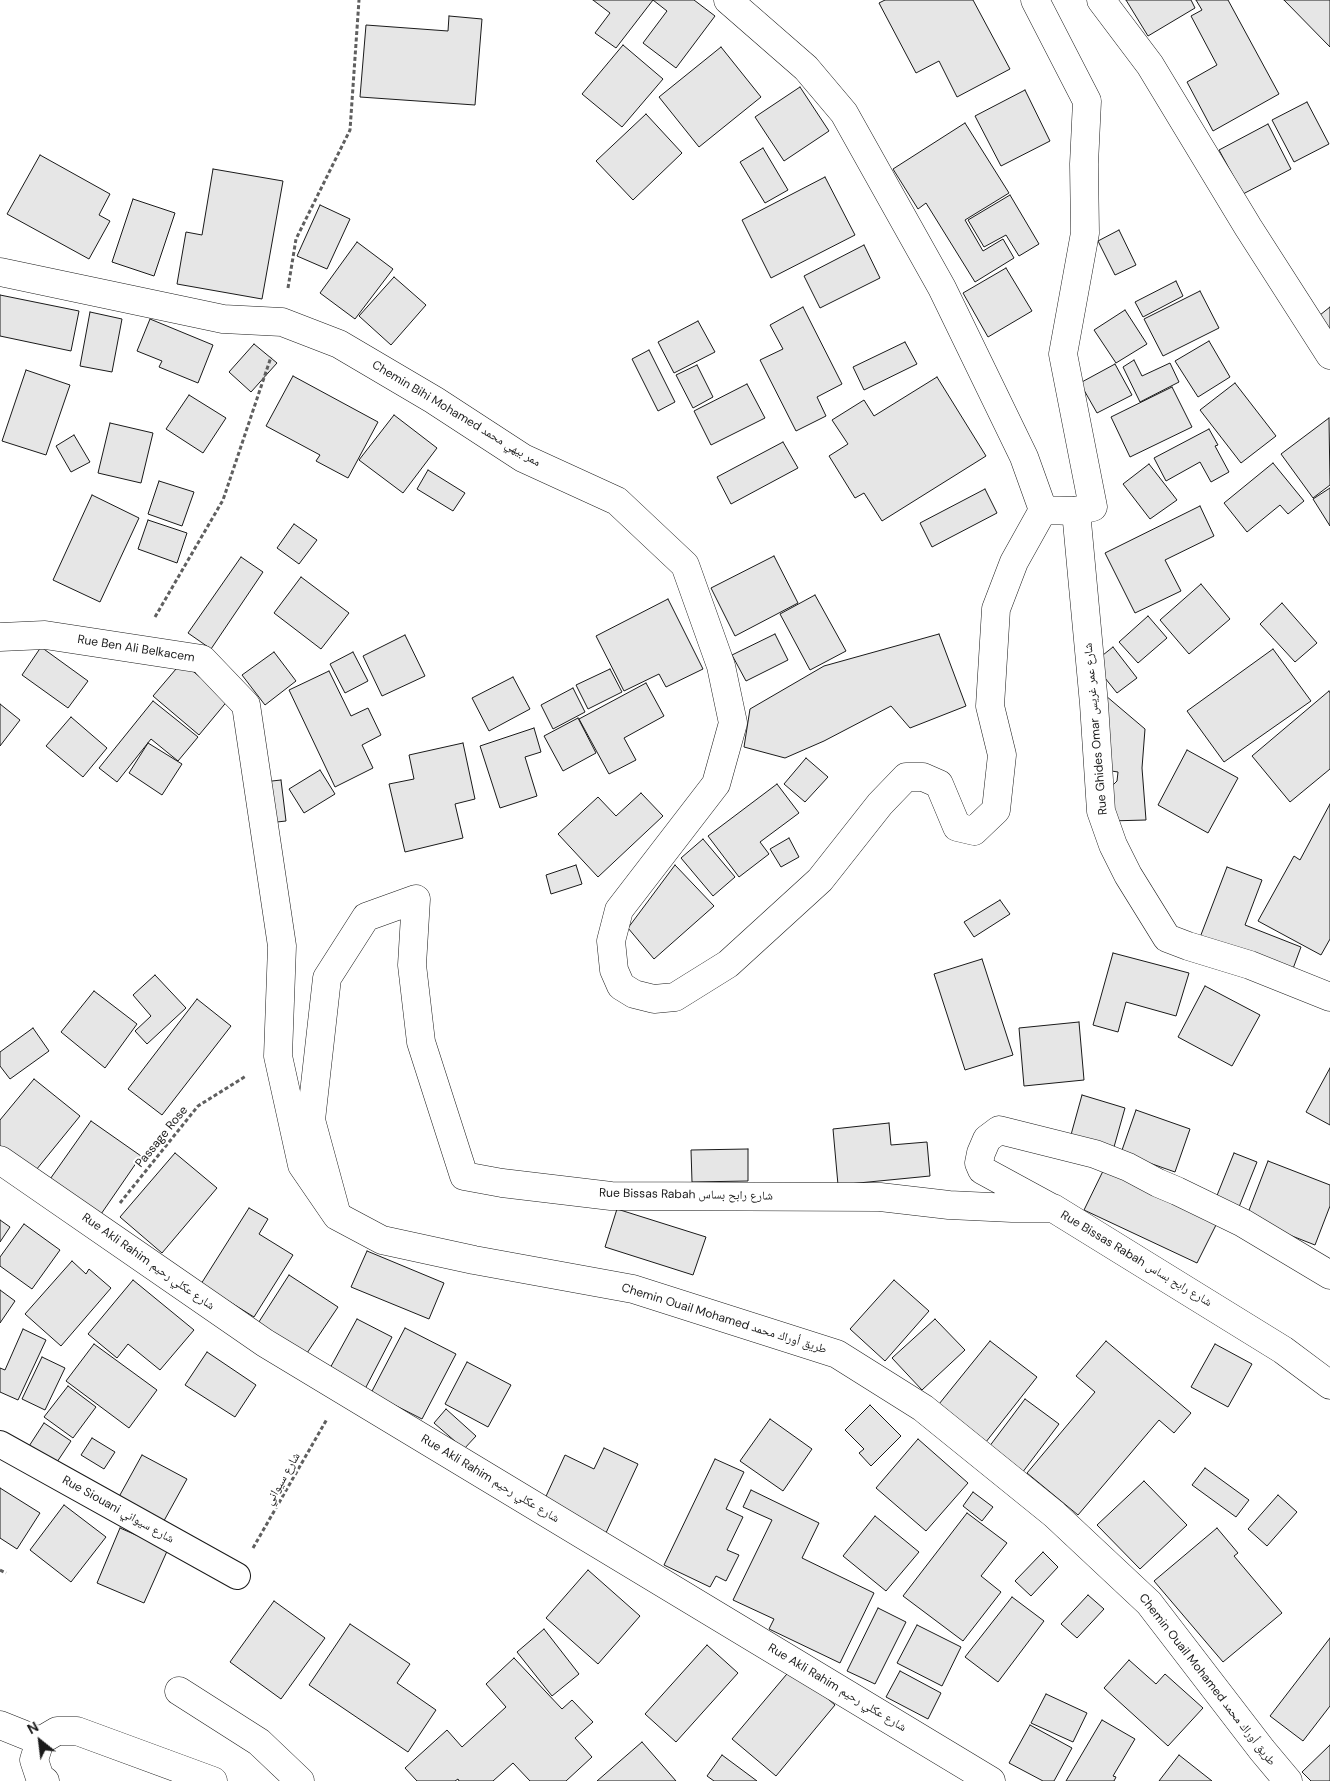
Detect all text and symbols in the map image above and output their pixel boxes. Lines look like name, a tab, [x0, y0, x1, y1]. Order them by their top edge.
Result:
street label: Chemin Bihi Mohamed ممر بيهي محمد	[369, 358, 543, 470]
street label: Rue Ben Ali Belkacem	[76, 633, 196, 665]
street label: Rue Ghides Omar شارع عمر غريس	[1081, 642, 1111, 816]
street label: Passage Rose	[133, 1103, 191, 1171]
street label: Rue Bissas Rabah شارع رابح بساس	[599, 1186, 773, 1204]
street label: Rue Bissas Rabah شارع رابح بساس	[1058, 1208, 1214, 1310]
street label: Rue Akli Rahim شارع عكلي رحيم	[79, 1211, 217, 1313]
street label: Chemin Ouail Mohamed طريق أوراك محمد	[620, 1281, 828, 1357]
street label: Rue Akli Rahim شارع عكلي رحيم	[418, 1432, 562, 1526]
street label: شارع سيواني	[262, 1450, 304, 1508]
street label: Rue Siouani شارع سيواني	[60, 1473, 176, 1547]
street label: Chemin Ouail Mohamed طريق أوراك محمد	[1135, 1591, 1279, 1769]
street label: Rue Akli Rahim شارع عكلي رحيم	[765, 1641, 909, 1735]
north arrow	[15, 1716, 65, 1766]
text: N	[24, 1718, 42, 1738]

